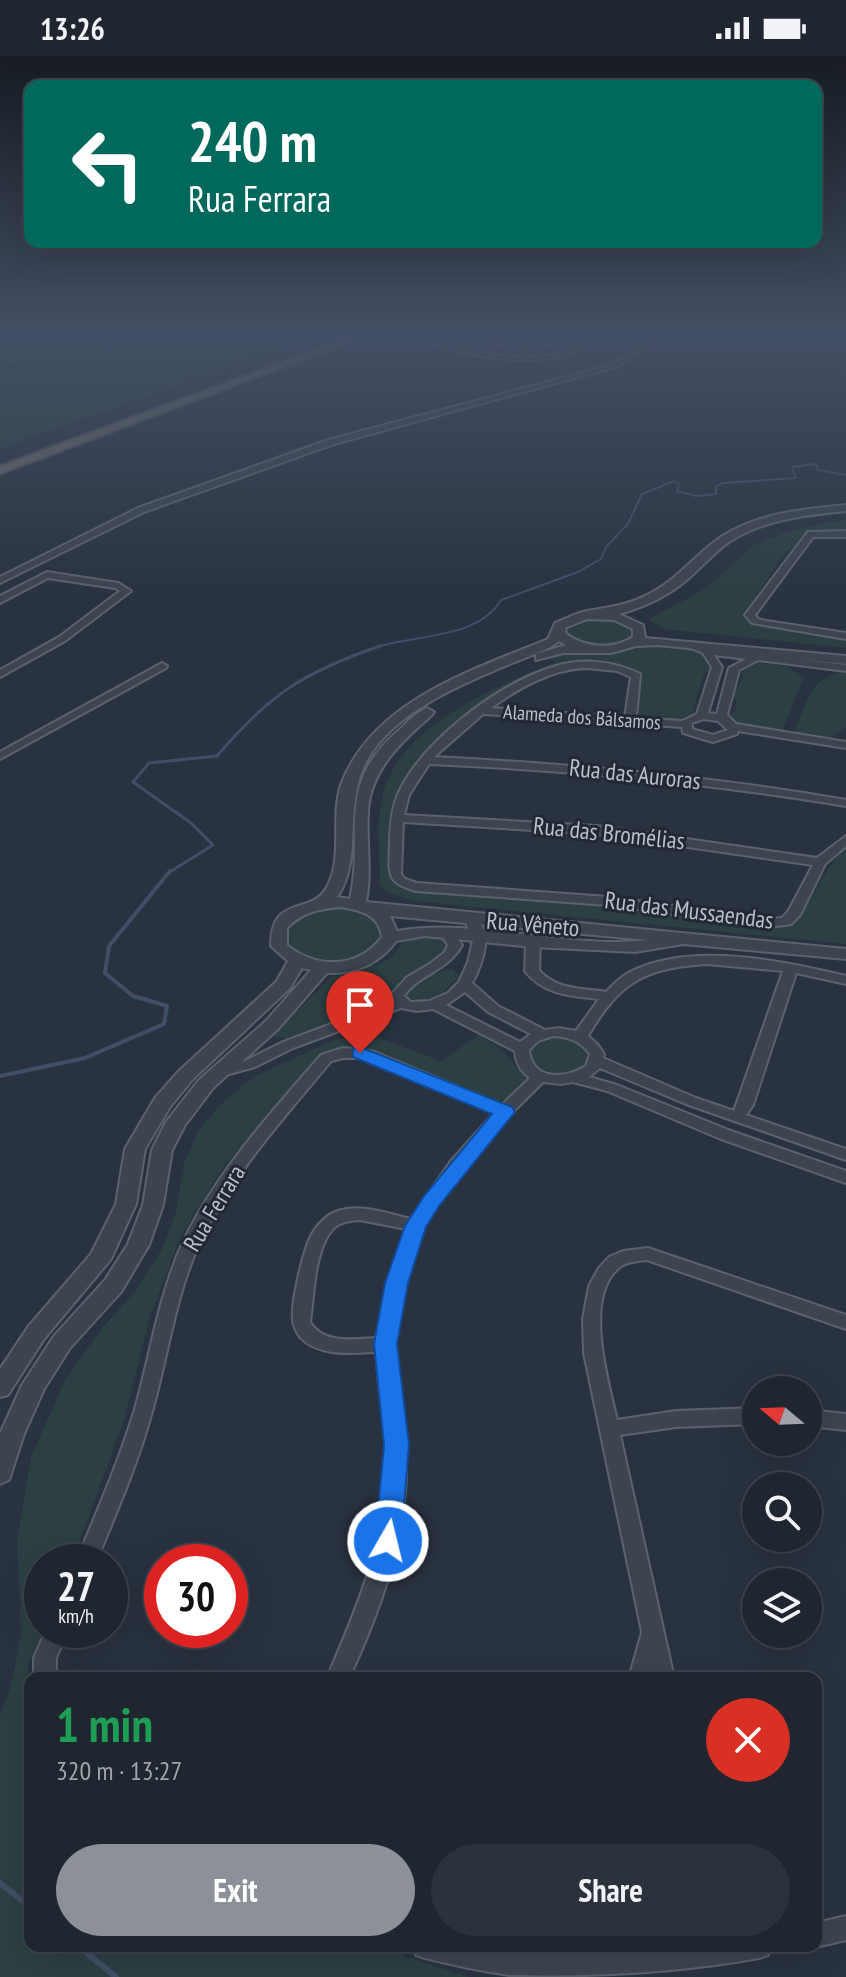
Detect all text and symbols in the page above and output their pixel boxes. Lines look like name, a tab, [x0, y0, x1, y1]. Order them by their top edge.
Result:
text: 13:26	[40, 9, 105, 48]
text: 240 m	[188, 105, 317, 177]
icon: left	[56, 112, 160, 216]
text: Rua Ferrara	[188, 175, 331, 222]
street label: Alameda dos Bálsamos	[502, 699, 662, 735]
street label: Rua das Auroras	[568, 752, 702, 796]
street label: Rua das Bromélias	[532, 810, 686, 856]
street label: Rua das Mussaendas	[603, 884, 775, 936]
street label: Rua Vêneto	[485, 905, 581, 943]
pin	[326, 971, 394, 1053]
icon: arrive	[338, 983, 382, 1027]
street label: Rua Ferrara	[176, 1159, 252, 1257]
north arrow	[742, 1376, 822, 1456]
map controls	[742, 1376, 822, 1648]
button: search	[742, 1472, 822, 1552]
position arrow	[346, 1499, 430, 1583]
speed limit sign: 30	[144, 1544, 248, 1648]
text: 27	[57, 1560, 95, 1612]
button: layers	[742, 1568, 822, 1648]
text: km/h	[58, 1603, 94, 1629]
text: 1 min	[56, 1693, 153, 1755]
button: close	[706, 1698, 790, 1782]
text: 320 m · 13:27	[56, 1754, 182, 1787]
button: Exit	[56, 1844, 415, 1936]
button: Share	[431, 1844, 790, 1936]

